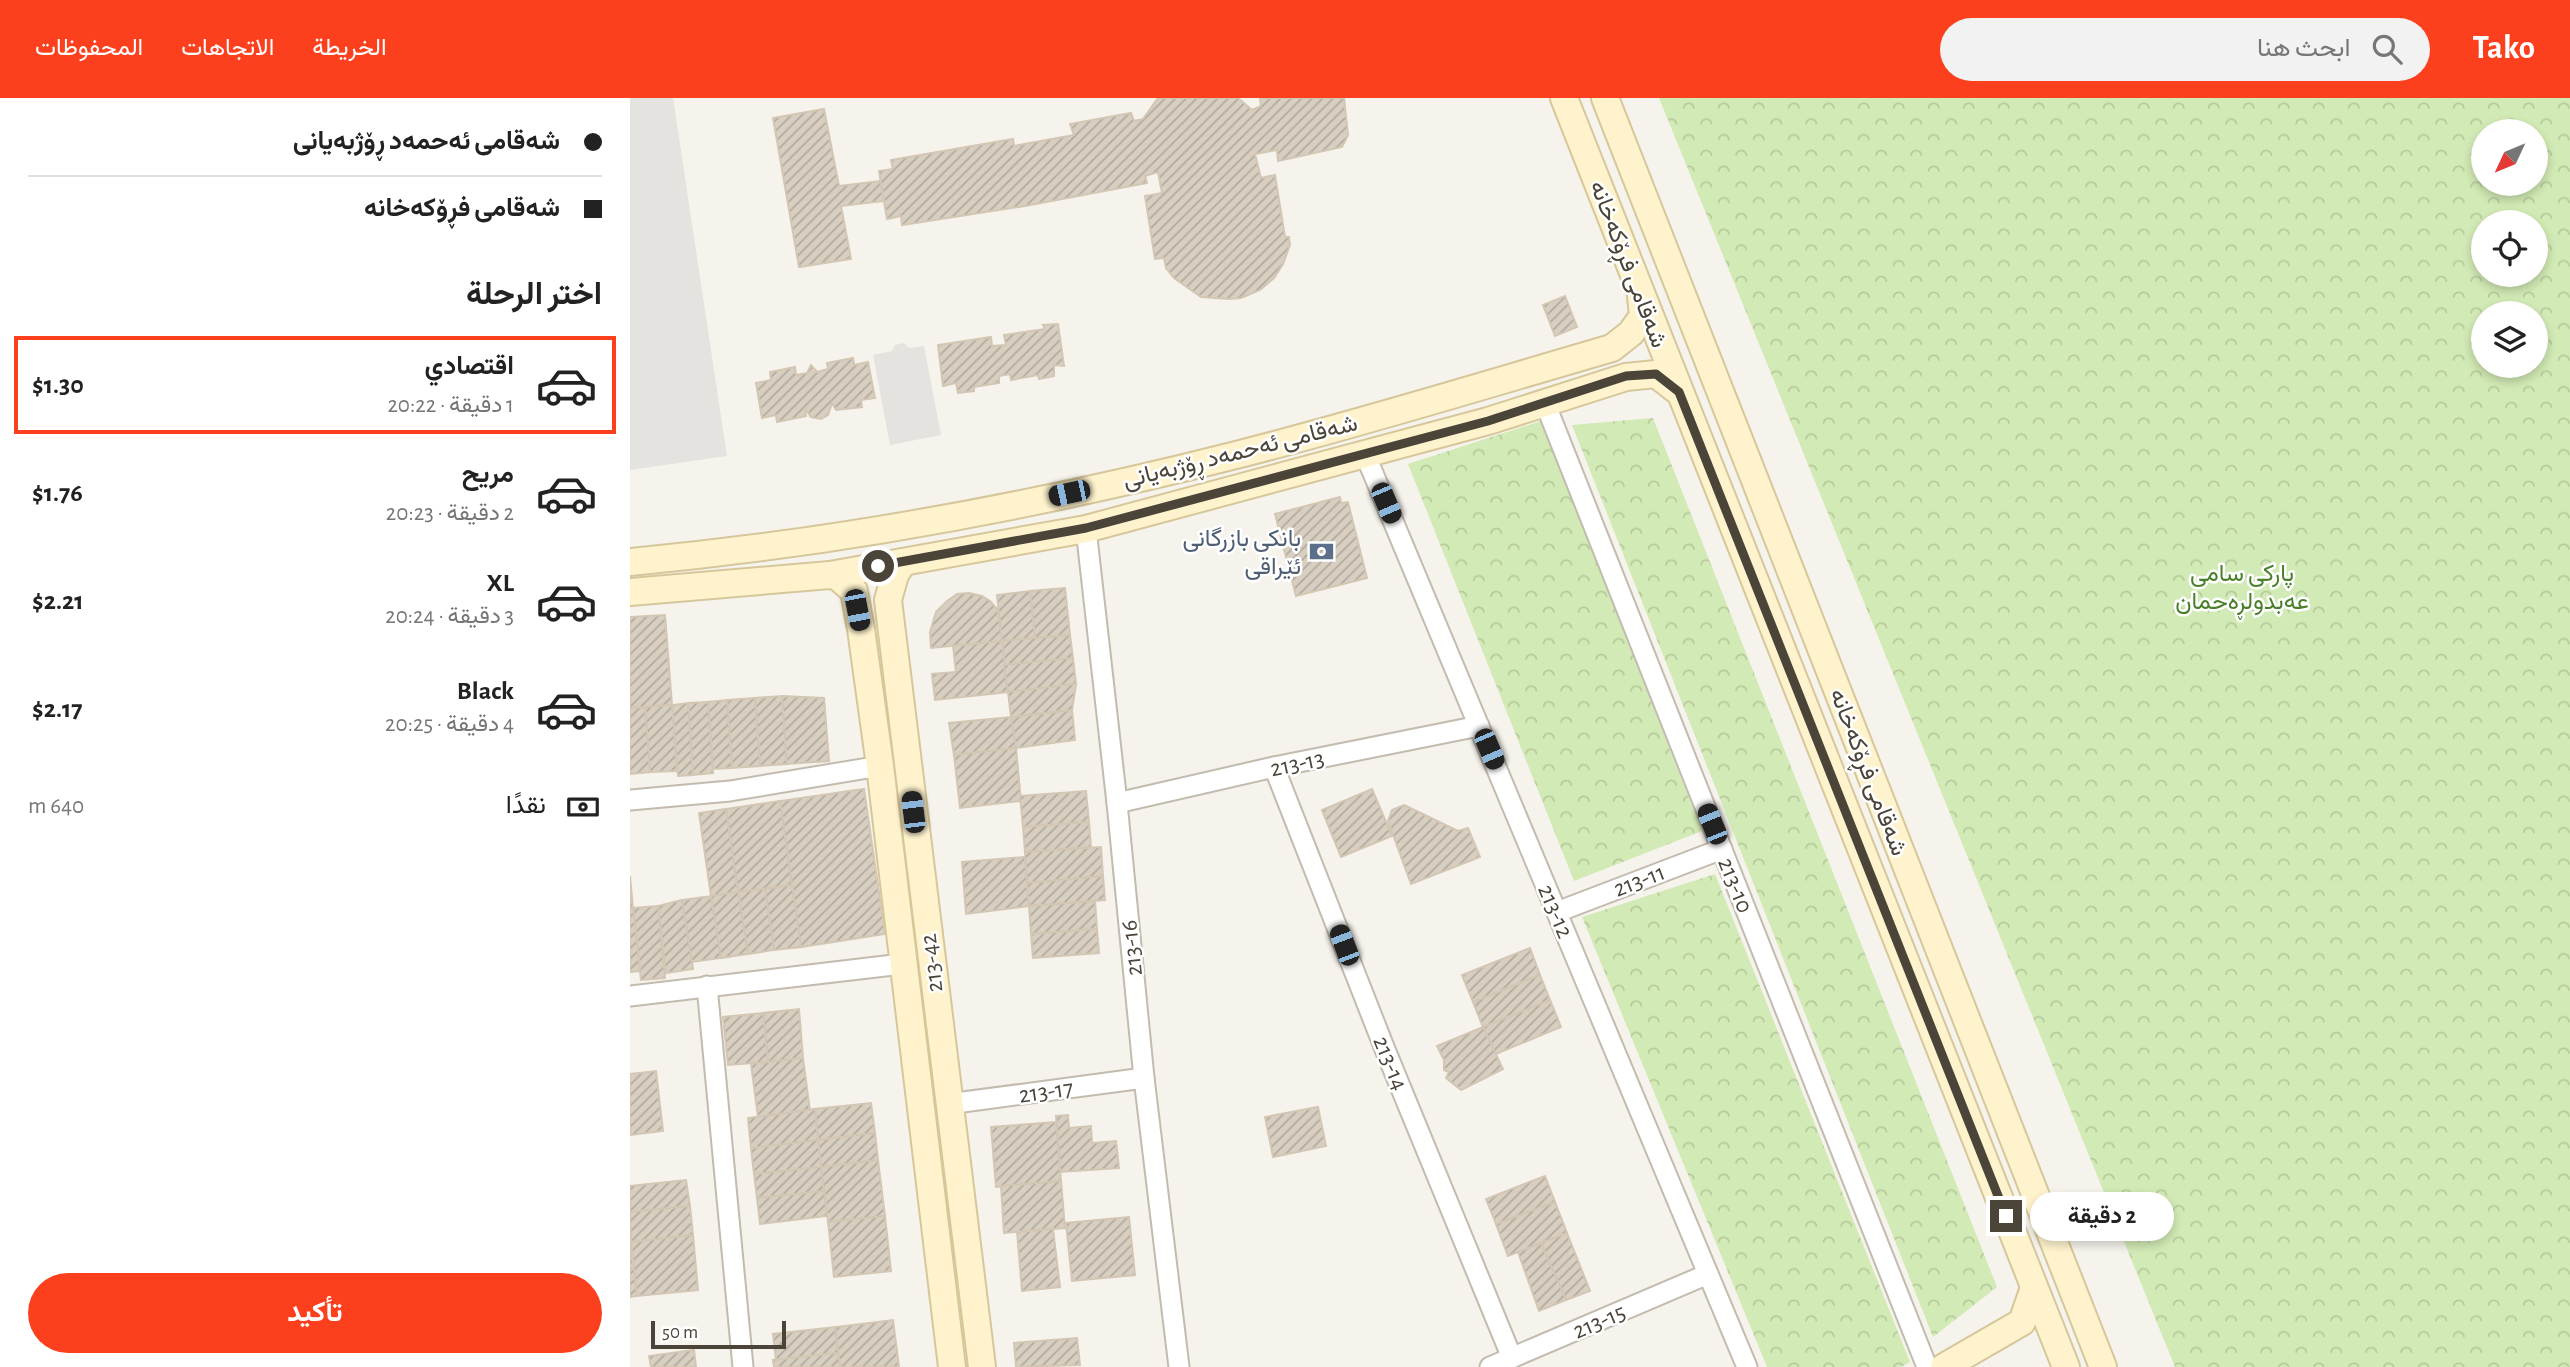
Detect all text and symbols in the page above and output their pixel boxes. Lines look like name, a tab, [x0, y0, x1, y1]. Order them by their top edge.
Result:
search box	[1940, 18, 2430, 81]
icon: search	[2368, 30, 2406, 68]
text: Tako	[2472, 32, 2535, 65]
text: ابحث هنا	[2257, 35, 2350, 61]
text: المحفوظات	[35, 36, 143, 60]
text: الاتجاهات	[181, 36, 274, 60]
text: الخريطة	[312, 36, 387, 60]
north arrow	[2471, 119, 2548, 196]
map controls	[2471, 119, 2548, 378]
text: شەقامی ئەحمەد ڕۆژبەیانی	[293, 128, 560, 154]
street label: شەقامی فڕۆکەخانە	[1580, 177, 1671, 353]
text: شەقامی فڕۆکەخانە	[364, 195, 560, 221]
button: locate	[2471, 210, 2548, 287]
text: اختر الرحلة	[466, 278, 602, 310]
button: layers	[2471, 301, 2548, 378]
text: اقتصادي	[425, 353, 514, 379]
icon: car	[535, 354, 598, 417]
text: $1.30	[32, 372, 84, 398]
text: 1 دقيقة · 20:22	[387, 394, 514, 417]
street label: شەقامی ئەحمەد ڕۆژبەیانی	[1120, 411, 1362, 499]
text: مريح	[462, 461, 514, 487]
icon: car	[535, 462, 598, 525]
car	[1047, 478, 1092, 508]
text: $1.76	[32, 480, 83, 506]
car	[1369, 480, 1404, 526]
text: 2 دقيقة · 20:23	[386, 502, 514, 525]
place label: بانکی بازرگانی ئێراقی	[1182, 526, 1301, 581]
bank icon: بانکی بازرگانی ئێراقی	[1307, 538, 1335, 566]
route start	[862, 550, 894, 582]
park label: پارکی سامی عەبدولڕەحمان	[2175, 562, 2309, 620]
text: XL	[487, 570, 514, 596]
icon: car	[535, 570, 598, 633]
car	[843, 587, 872, 633]
text: $2.21	[32, 588, 84, 614]
text: 3 دقيقة · 20:24	[385, 605, 514, 628]
text: Black	[457, 678, 514, 704]
icon: car	[535, 678, 598, 741]
street label: شەقامی فڕۆکەخانە	[1820, 685, 1911, 861]
text: $2.17	[32, 696, 83, 722]
text: 4 دقيقة · 20:25	[385, 713, 514, 736]
car	[1472, 726, 1507, 772]
street label: 213-13	[1268, 747, 1326, 781]
icon: cash	[564, 788, 602, 826]
car	[901, 790, 926, 834]
text: نقدًا	[506, 792, 546, 818]
text: 640 m	[28, 795, 84, 818]
car	[1695, 801, 1730, 847]
street label: 213-10	[1713, 854, 1757, 916]
street label: 213-11	[1610, 860, 1668, 902]
street label: 213-12	[1533, 881, 1577, 942]
street label: 213-16	[1117, 919, 1147, 977]
car	[1327, 922, 1362, 968]
street label: 213-42	[916, 932, 947, 994]
street label: 213-14	[1368, 1033, 1412, 1094]
street label: 213-17	[1017, 1076, 1075, 1108]
callout: 2 دقيقة	[2030, 1192, 2174, 1240]
route end	[1990, 1200, 2022, 1232]
text: 2 دقيقة	[2068, 1205, 2136, 1228]
button: تأكيد	[28, 1273, 602, 1353]
street label: 213-15	[1570, 1300, 1629, 1344]
scale bar	[651, 1318, 786, 1350]
text: 50 m	[662, 1323, 698, 1342]

